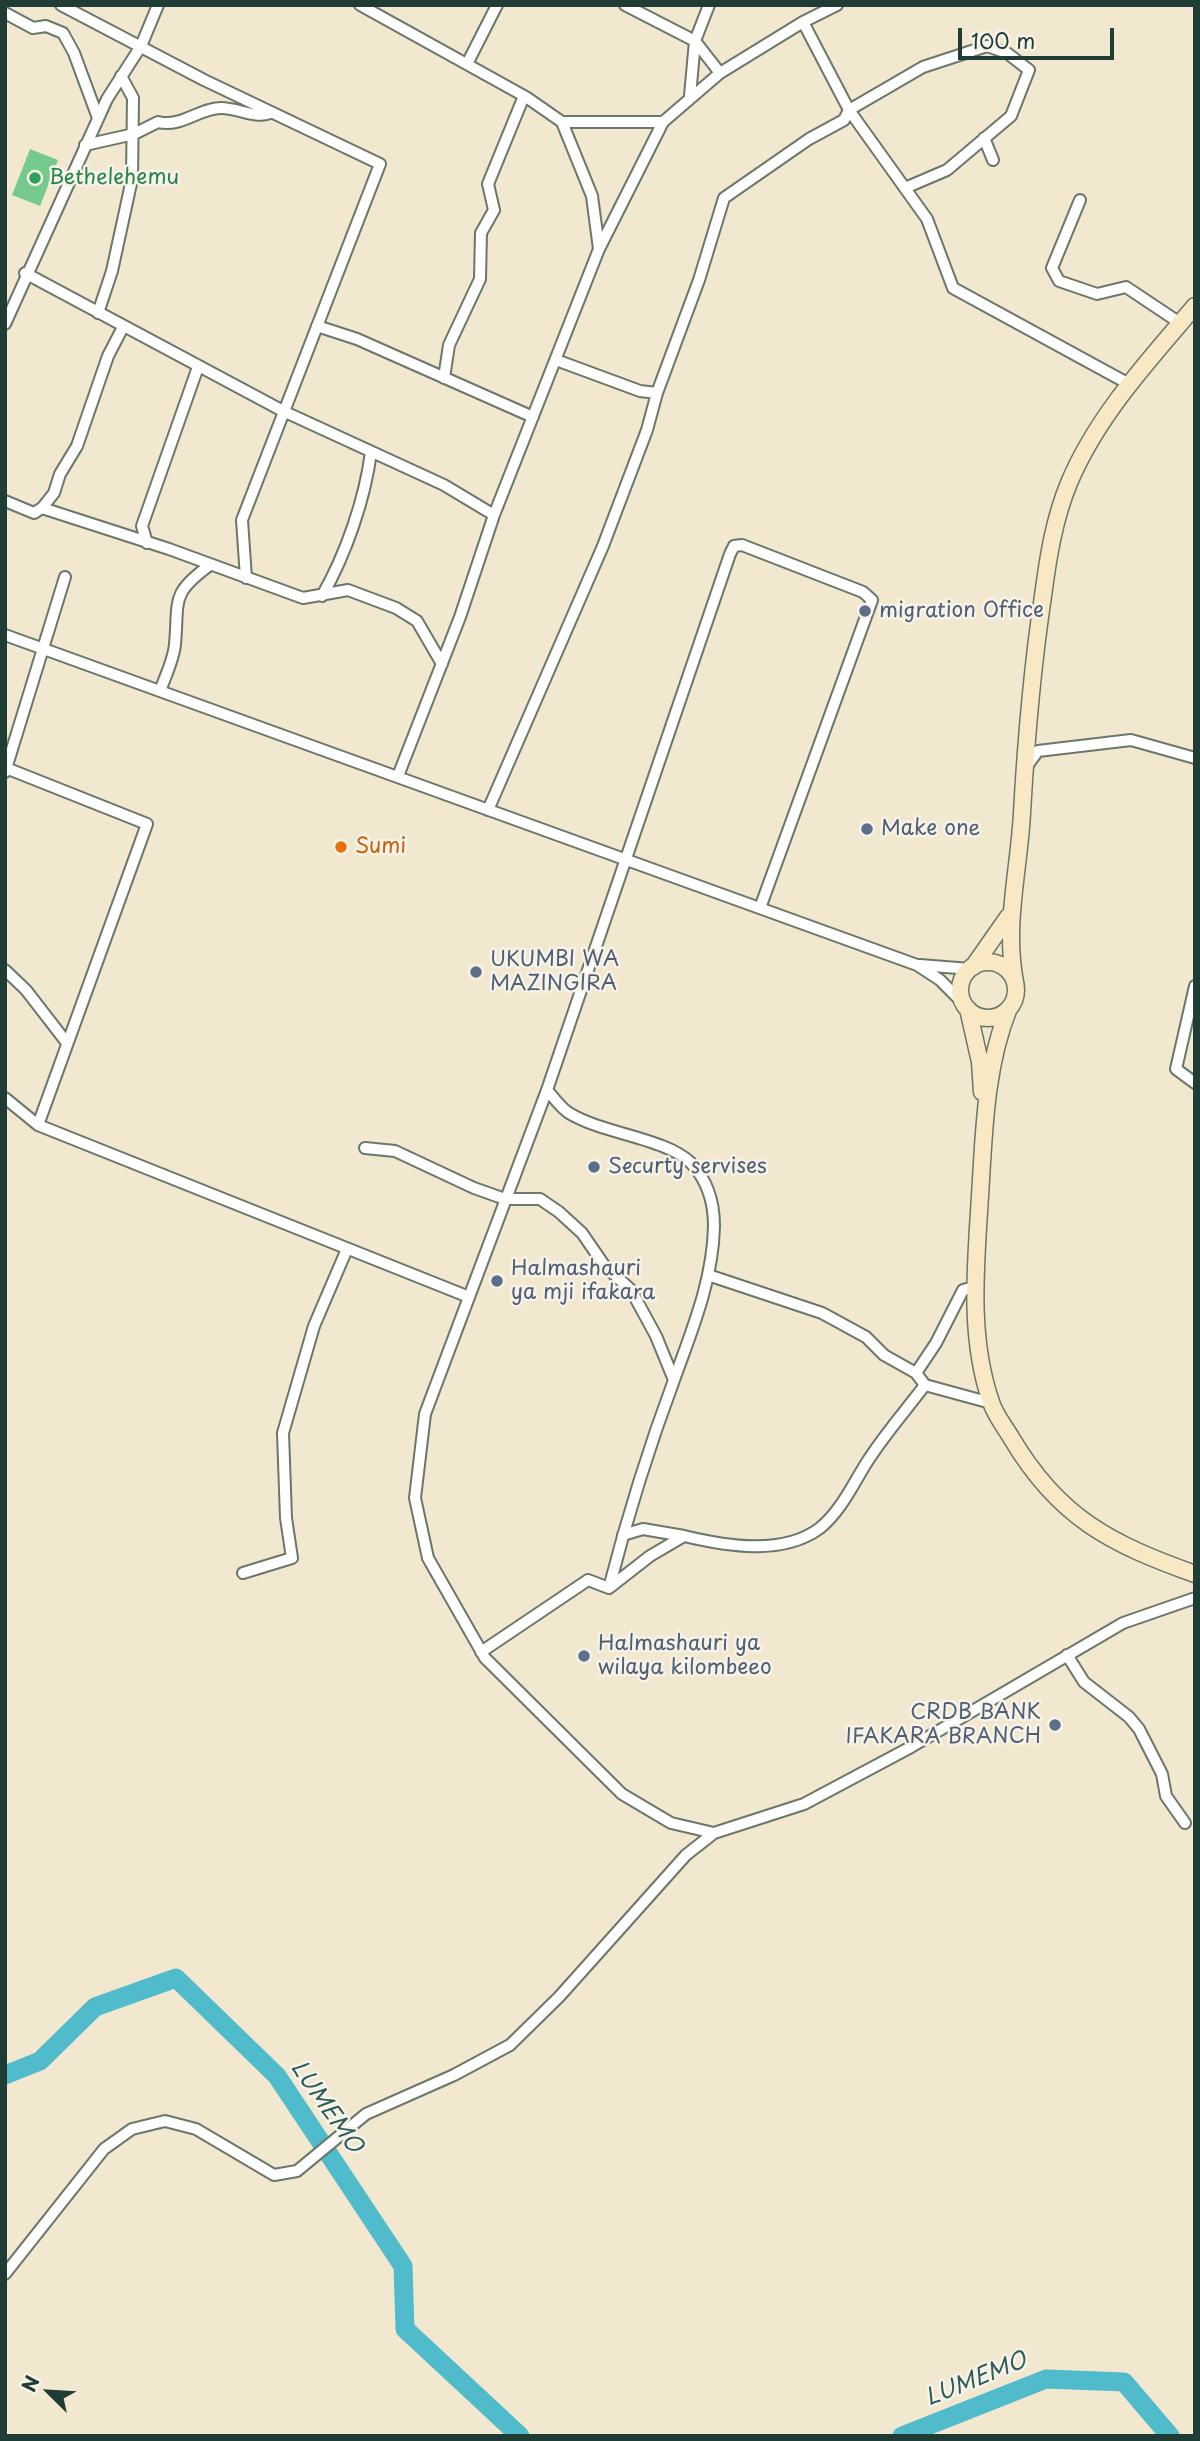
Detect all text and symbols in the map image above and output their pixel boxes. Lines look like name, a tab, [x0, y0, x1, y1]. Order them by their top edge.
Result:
scale bar	[962, 14, 1118, 58]
text: 100 m	[971, 24, 1035, 56]
place label: Bethelehemu	[49, 165, 179, 191]
marker: Bethelehemu	[27, 170, 43, 186]
place label: migration Office	[879, 598, 1044, 624]
marker: migration Office	[857, 603, 873, 619]
place label: Make one	[881, 816, 980, 842]
marker: Make one	[859, 821, 875, 837]
place label: Sumi	[355, 834, 406, 860]
marker: Sumi	[333, 839, 349, 855]
place label: UKUMBI WA MAZINGIRA	[490, 947, 619, 997]
marker: UKUMBI WA MAZINGIRA	[468, 964, 484, 980]
place label: Securty servises	[608, 1154, 767, 1180]
marker: Securty servises	[586, 1159, 602, 1175]
place label: Halmashauri ya mji ifakara	[511, 1256, 655, 1306]
marker: Halmashauri ya mji ifakara	[489, 1273, 505, 1289]
place label: Halmashauri ya wilaya kilombeeo	[598, 1631, 772, 1681]
marker: Halmashauri ya wilaya kilombeeo	[576, 1648, 592, 1664]
place label: CRDB BANK IFAKARA BRANCH	[846, 1700, 1041, 1750]
marker: CRDB BANK IFAKARA BRANCH	[1047, 1717, 1063, 1733]
water label: LUMEMO	[284, 2055, 368, 2159]
water label: LUMEMO	[921, 2347, 1031, 2413]
north arrow	[14, 2357, 84, 2427]
text: N	[14, 2371, 46, 2396]

